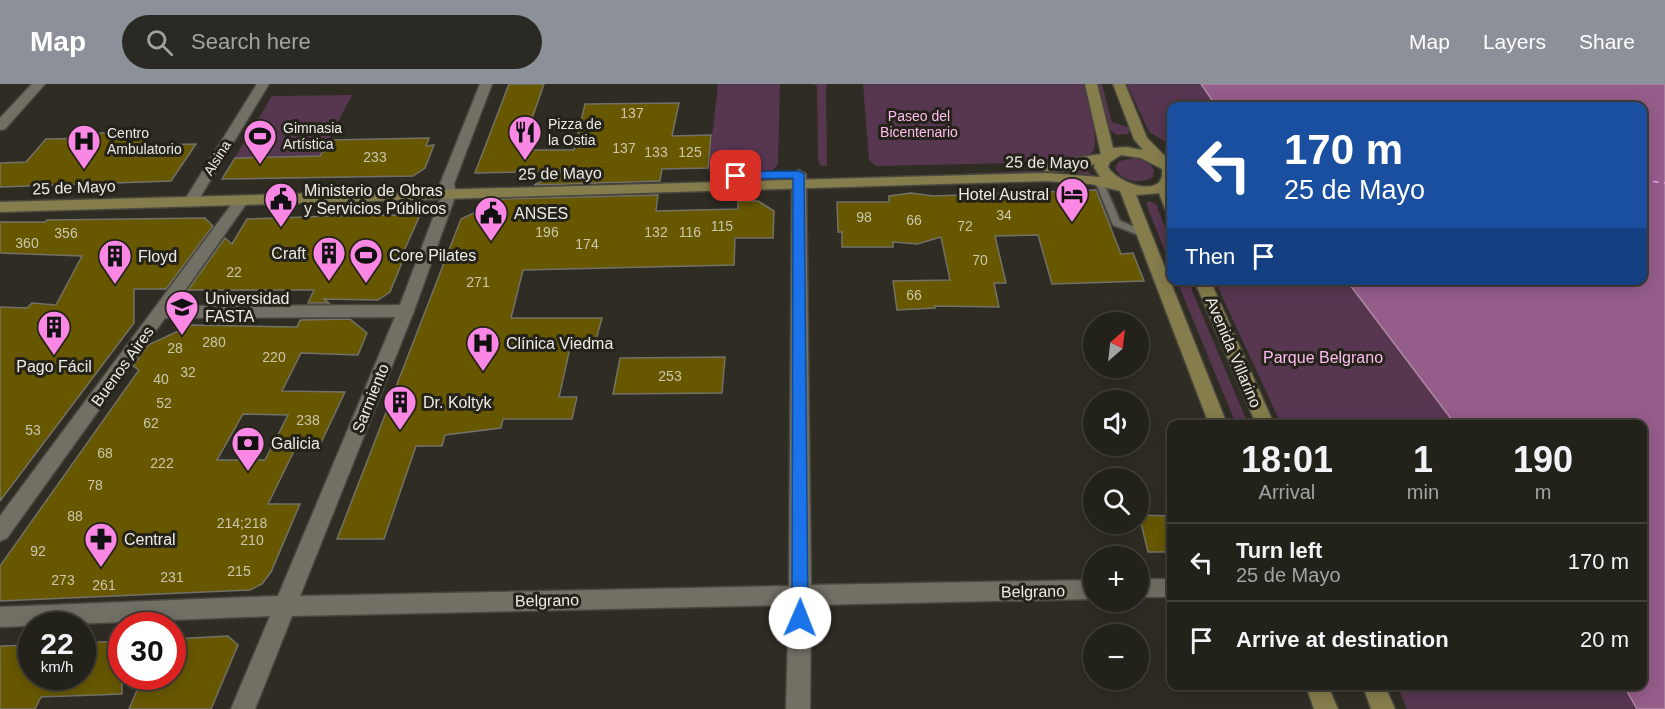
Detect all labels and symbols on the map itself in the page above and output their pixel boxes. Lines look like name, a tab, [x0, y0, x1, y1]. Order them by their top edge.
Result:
house number: 137	[620, 105, 644, 121]
park label: Paseo del Bicentenario	[880, 108, 958, 140]
restaurant icon: Pizza de la Ostia	[507, 114, 543, 161]
place label: Pizza de la Ostia	[548, 116, 602, 148]
sports icon: Gimnasia Artística	[242, 118, 278, 165]
place label: Gimnasia Artística	[283, 120, 342, 152]
hospital icon: Centro Ambulatorio	[66, 123, 102, 170]
place label: Centro Ambulatorio	[107, 125, 182, 157]
street label: Alsina	[200, 137, 234, 178]
house number: 137	[612, 140, 636, 156]
house number: 133	[644, 144, 668, 160]
house number: 125	[678, 144, 702, 160]
house number: 233	[363, 149, 387, 165]
pin	[710, 150, 761, 201]
street label: 25 de Mayo	[1005, 153, 1089, 172]
street label: 25 de Mayo	[518, 164, 602, 183]
hotel icon: Hotel Austral	[1054, 176, 1090, 223]
street label: 25 de Mayo	[32, 178, 116, 197]
public building icon: Ministerio de Obras y Servicios Públicos	[263, 181, 299, 228]
place label: Ministerio de Obras y Servicios Públicos	[304, 182, 446, 217]
place label: Hotel Austral	[958, 186, 1049, 203]
public building icon: ANSES	[473, 195, 509, 242]
place label: ANSES	[514, 205, 568, 222]
house number: 34	[996, 207, 1012, 223]
house number: 98	[856, 209, 872, 225]
house number: 66	[906, 212, 922, 228]
house number: 115	[711, 218, 733, 234]
house number: 72	[957, 218, 973, 234]
house number: 196	[535, 224, 559, 240]
house number: 132	[644, 224, 668, 240]
house number: 116	[679, 224, 701, 240]
house number: 356	[54, 225, 78, 241]
house number: 360	[15, 235, 39, 251]
building icon: Craft	[311, 235, 347, 282]
house number: 174	[575, 236, 599, 252]
sports icon: Core Pilates	[348, 237, 384, 284]
building icon: Floyd	[97, 238, 133, 285]
place label: Craft	[271, 245, 307, 262]
place label: Core Pilates	[389, 247, 476, 264]
place label: Floyd	[138, 248, 177, 265]
house number: 70	[972, 252, 988, 268]
house number: 22	[226, 264, 242, 280]
house number: 271	[466, 274, 490, 290]
house number: 66	[906, 287, 922, 303]
school or university icon: Universidad FASTA	[164, 289, 200, 336]
place label: Universidad FASTA	[205, 290, 289, 325]
street label: Avenida Villarino	[1203, 294, 1265, 410]
building icon: Pago Fácil	[36, 309, 72, 356]
north arrow	[1083, 312, 1149, 378]
street label: Buenos Aires	[88, 323, 157, 409]
hospital icon: Clínica Viedma	[465, 325, 501, 372]
house number: 280	[202, 334, 226, 350]
place label: Clínica Viedma	[506, 335, 613, 352]
house number: 28	[167, 340, 183, 356]
house number: 220	[262, 349, 286, 365]
park label: Parque Belgrano	[1263, 349, 1383, 366]
place label: Pago Fácil	[16, 358, 92, 375]
street label: Sarmiento	[349, 361, 392, 435]
house number: 32	[180, 364, 196, 380]
house number: 253	[658, 368, 682, 384]
house number: 40	[153, 371, 169, 387]
building icon: Dr. Koltyk	[382, 384, 418, 431]
place label: Dr. Koltyk	[423, 394, 492, 411]
house number: 52	[156, 395, 172, 411]
house number: 238	[296, 412, 320, 428]
house number: 62	[143, 415, 159, 431]
house number: 53	[25, 422, 41, 438]
bank icon: Galicia	[230, 425, 266, 472]
place label: Galicia	[271, 435, 320, 452]
house number: 68	[97, 445, 113, 461]
house number: 222	[150, 455, 174, 471]
house number: 78	[87, 477, 103, 493]
house number: 88	[67, 508, 83, 524]
house number: 214;218	[217, 515, 268, 531]
pharmacy icon: Central	[83, 521, 119, 568]
place label: Central	[124, 531, 176, 548]
house number: 210	[240, 532, 264, 548]
house number: 92	[30, 543, 46, 559]
house number: 215	[227, 563, 251, 579]
house number: 231	[160, 569, 184, 585]
house number: 273	[51, 572, 75, 588]
house number: 261	[92, 577, 116, 593]
street label: Belgrano	[1001, 582, 1065, 601]
position arrow	[768, 586, 832, 650]
street label: Belgrano	[515, 591, 579, 610]
speed limit sign: 30	[108, 612, 186, 690]

